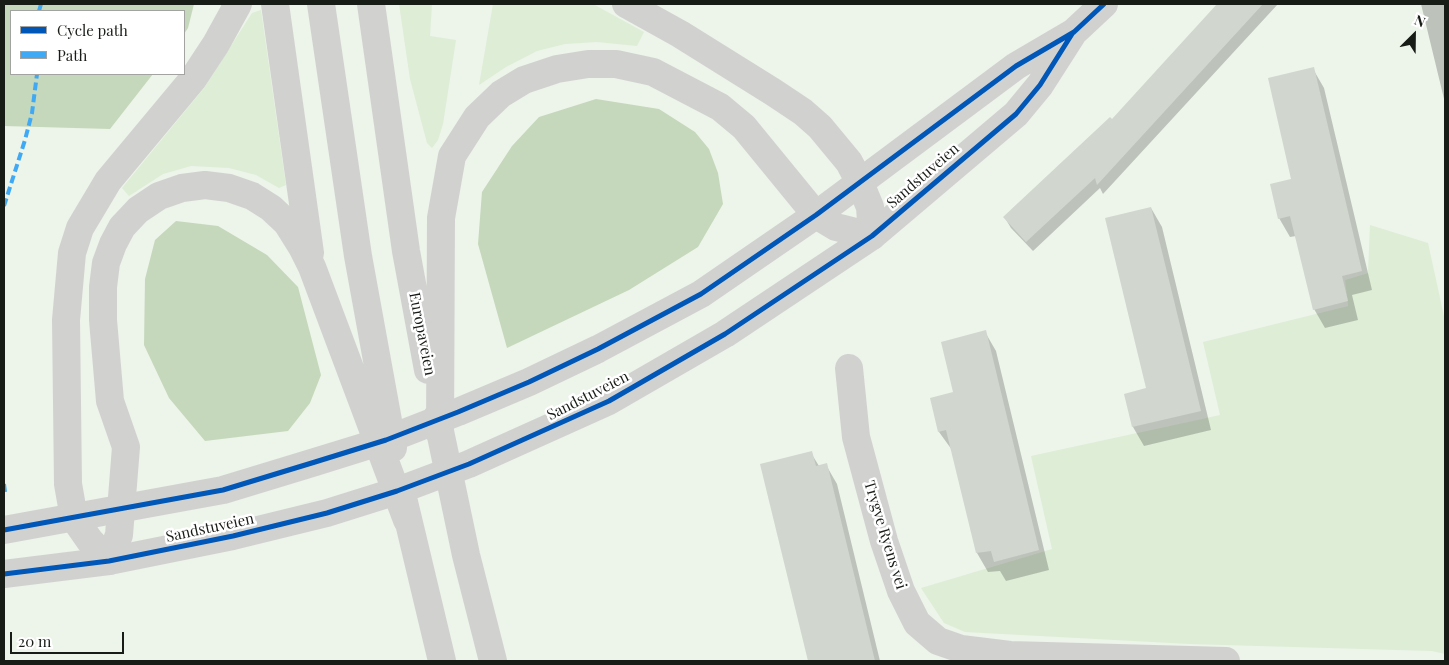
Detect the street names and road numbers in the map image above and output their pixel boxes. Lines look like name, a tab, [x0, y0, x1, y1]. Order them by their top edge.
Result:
street label: Sandstuveien	[883, 140, 963, 212]
street label: Europaveien	[405, 291, 439, 377]
street label: Sandstuveien	[544, 368, 632, 424]
street label: Trygve Ryens vei	[860, 478, 910, 592]
street label: Sandstuveien	[164, 510, 256, 546]

